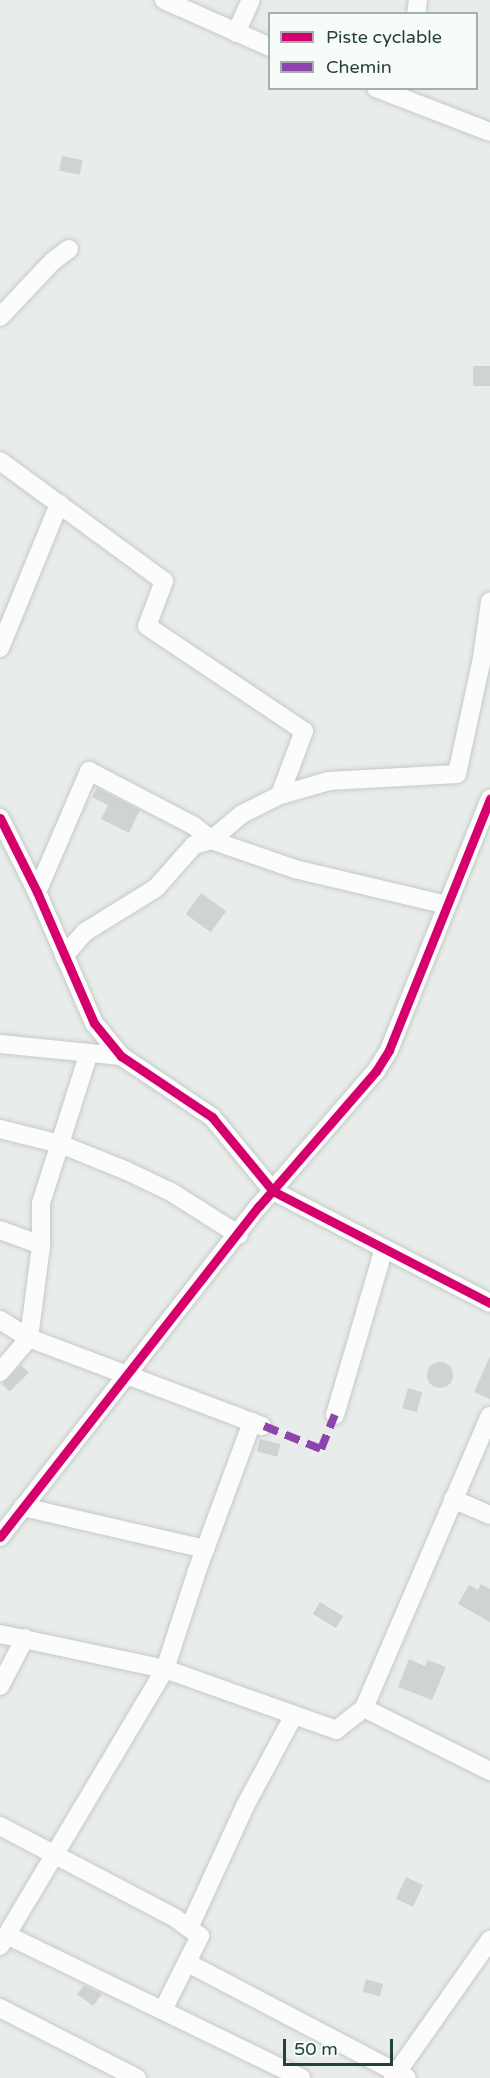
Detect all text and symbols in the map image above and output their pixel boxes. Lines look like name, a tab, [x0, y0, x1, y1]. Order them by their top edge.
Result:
legend	[268, 12, 478, 90]
text: Piste cyclable	[326, 26, 442, 48]
text: Chemin	[326, 56, 392, 78]
scale bar	[286, 2027, 396, 2065]
text: 50 m	[294, 2038, 338, 2060]

